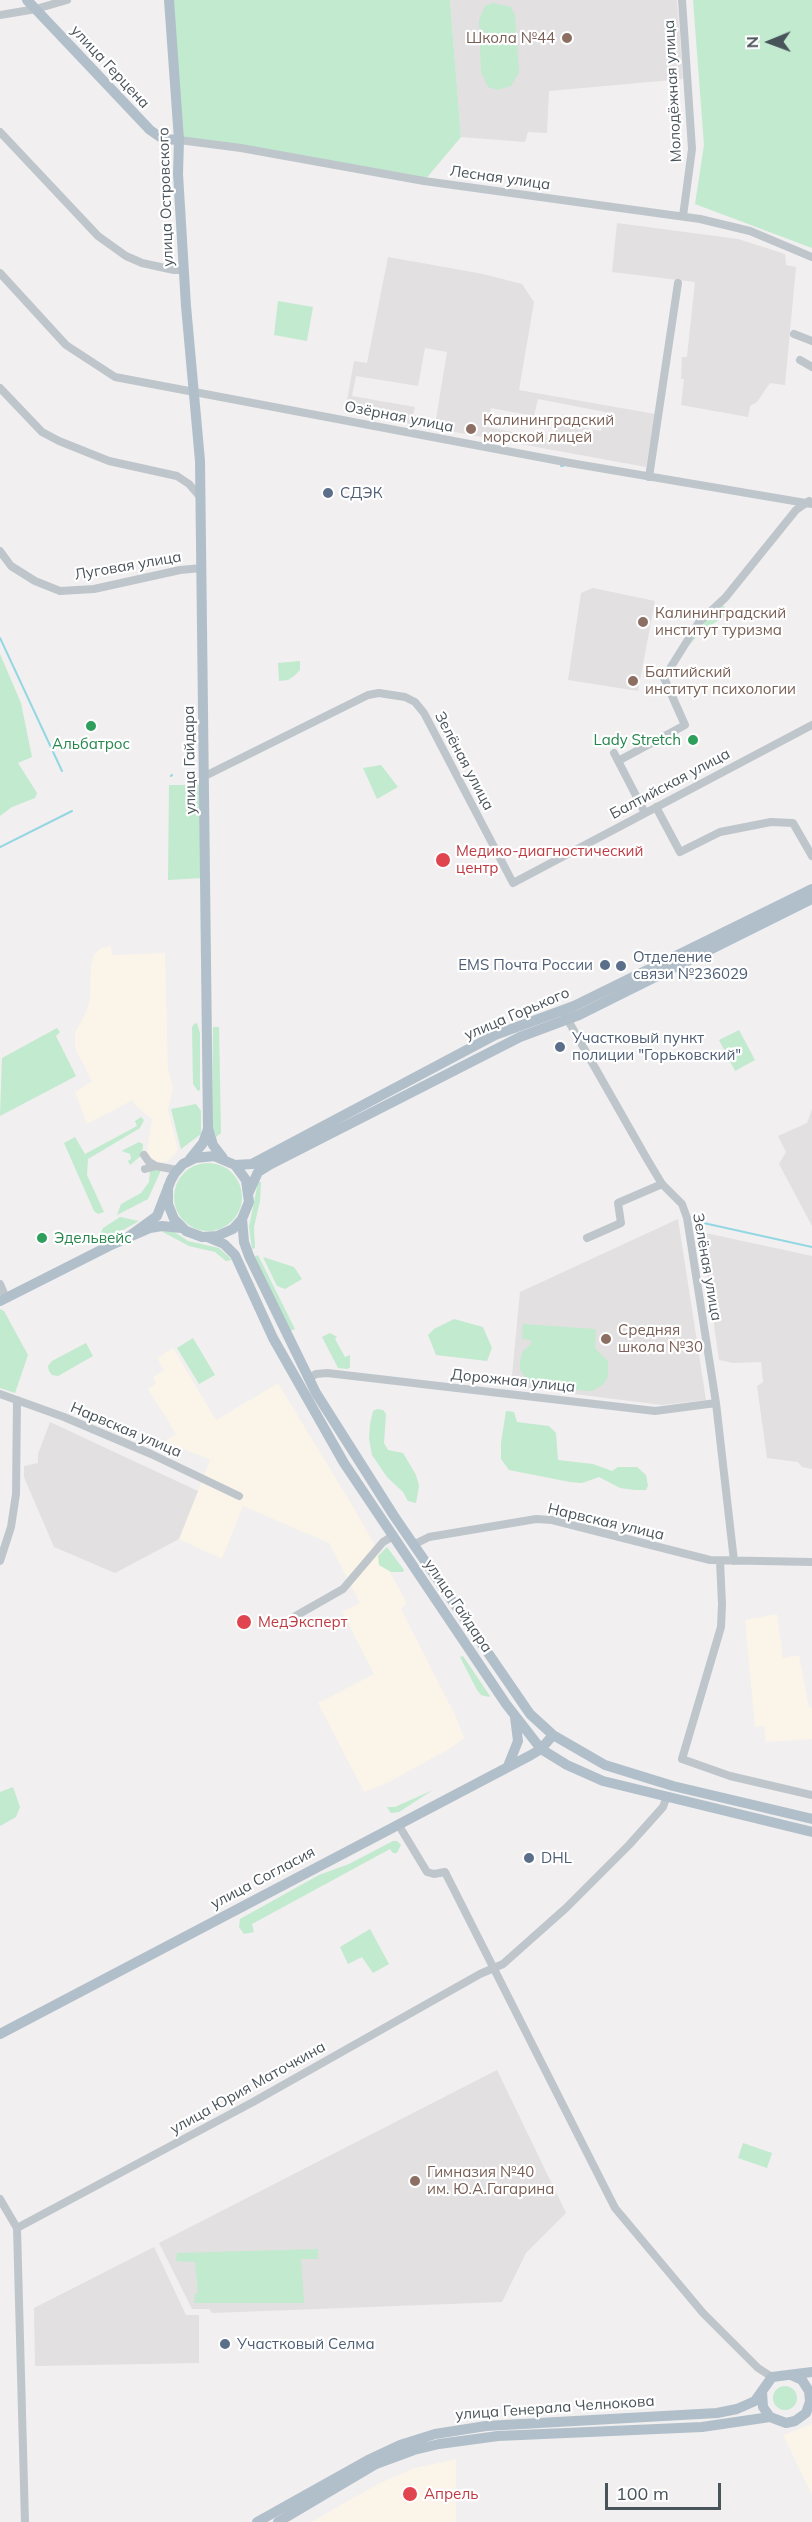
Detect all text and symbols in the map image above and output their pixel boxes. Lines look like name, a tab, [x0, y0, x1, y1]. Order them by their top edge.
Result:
north arrow	[740, 12, 800, 72]
street label: Молодёжная улица	[660, 19, 686, 163]
street label: улица Герцена	[67, 22, 153, 112]
place label: Школа №44	[466, 29, 555, 47]
marker: Школа №44	[560, 31, 574, 45]
text: N	[742, 36, 762, 49]
street label: улица Островского	[155, 127, 177, 267]
street label: Лесная улица	[449, 162, 551, 194]
street label: Озёрная улица	[343, 398, 455, 436]
place label: Калининградский морской лицей	[483, 411, 614, 446]
marker: Калининградский морской лицей	[464, 422, 478, 436]
place label: СДЭК	[340, 484, 382, 502]
marker: СДЭК	[321, 486, 335, 500]
street label: Луговая улица	[73, 548, 183, 584]
place label: Калининградский институт туризма	[655, 604, 786, 639]
marker: Калининградский институт туризма	[636, 615, 650, 629]
place label: Балтийский институт психологии	[645, 663, 796, 698]
marker: Балтийский институт психологии	[626, 674, 640, 688]
street label: улица Гайдара	[180, 706, 200, 814]
street label: Зелёная улица	[430, 709, 498, 813]
marker: Альбатрос	[84, 719, 98, 733]
place label: Lady Stretch	[593, 731, 681, 749]
marker: Lady Stretch	[686, 733, 700, 747]
place label: Альбатрос	[52, 735, 130, 753]
street label: Балтийская улица	[607, 745, 733, 823]
place label: Медико-диагностический центр	[456, 842, 643, 877]
marker: Медико-диагностический центр	[434, 851, 452, 869]
place label: Отделение связи №236029	[633, 948, 748, 983]
place label: EMS Почта России	[458, 956, 593, 974]
marker: EMS Почта России	[598, 958, 612, 972]
marker: Отделение связи №236029	[614, 959, 628, 973]
street label: улица Горького	[462, 984, 572, 1044]
place label: Участковый пункт полиции "Горьковский"	[572, 1029, 741, 1064]
marker: Участковый пункт полиции "Горьковский"	[553, 1040, 567, 1054]
street label: Зелёная улица	[689, 1212, 725, 1322]
place label: Эдельвейс	[54, 1229, 132, 1247]
marker: Эдельвейс	[35, 1231, 49, 1245]
place label: Средняя школа №30	[618, 1321, 703, 1356]
marker: Средняя школа №30	[599, 1332, 613, 1346]
street label: Дорожная улица	[450, 1366, 576, 1396]
street label: Нарвская улица	[68, 1399, 184, 1461]
street label: Нарвская улица	[546, 1500, 666, 1544]
street label: улица Гайдара	[420, 1556, 496, 1656]
marker: МедЭксперт	[235, 1613, 253, 1631]
place label: МедЭксперт	[258, 1613, 348, 1631]
street label: улица Согласия	[208, 1843, 318, 1913]
place label: DHL	[541, 1849, 572, 1867]
marker: DHL	[522, 1851, 536, 1865]
street label: улица Юрия Маточкина	[167, 2038, 329, 2138]
place label: Гимназия №40 им. Ю.А.Гагарина	[427, 2163, 554, 2198]
marker: Гимназия №40 им. Ю.А.Гагарина	[408, 2174, 422, 2188]
place label: Участковый Селма	[237, 2335, 375, 2353]
marker: Участковый Селма	[218, 2337, 232, 2351]
street label: улица Генерала Челнокова	[455, 2392, 655, 2424]
scale bar	[608, 2471, 724, 2509]
text: 100 m	[616, 2482, 669, 2505]
marker: Апрель	[401, 2485, 419, 2503]
place label: Апрель	[424, 2485, 478, 2503]

